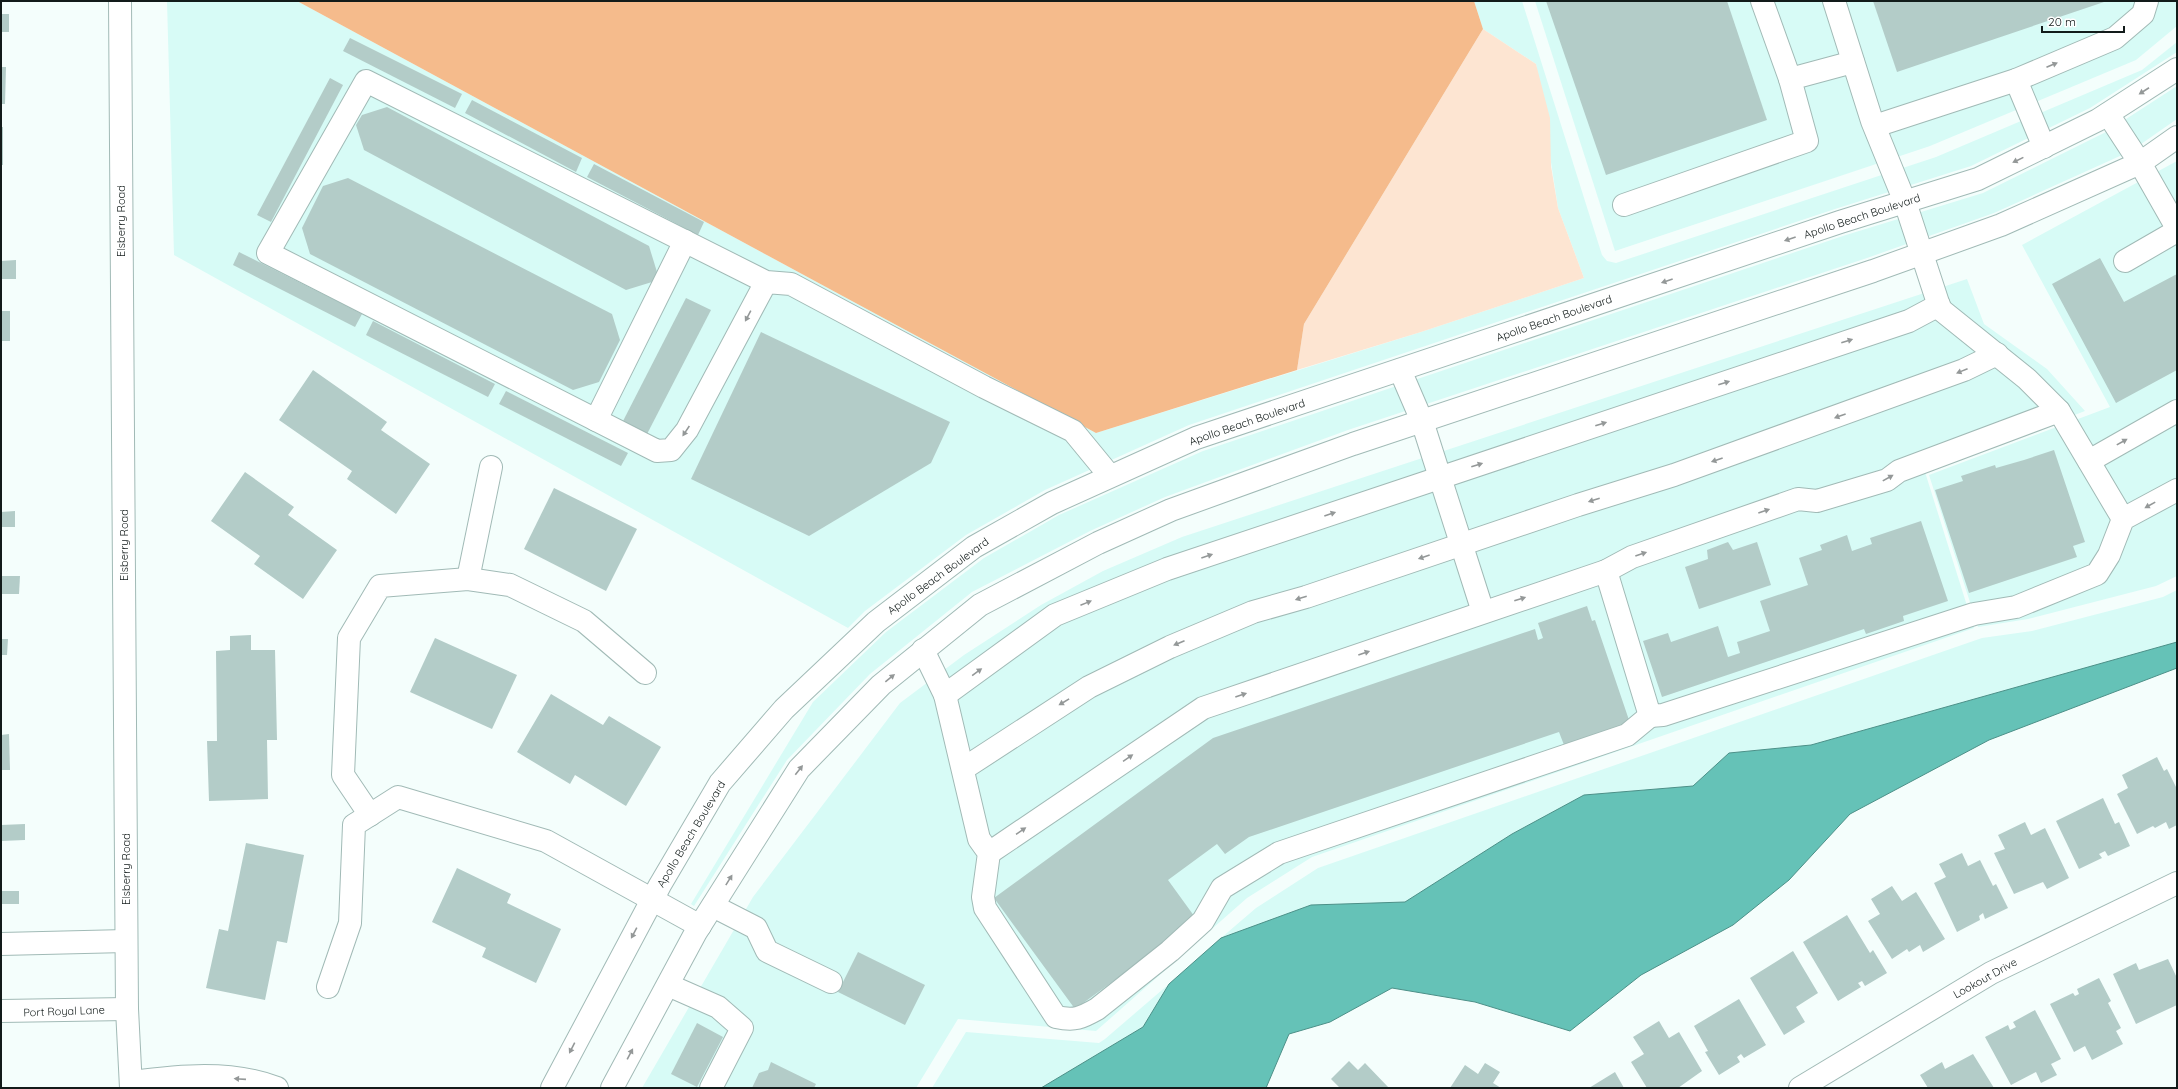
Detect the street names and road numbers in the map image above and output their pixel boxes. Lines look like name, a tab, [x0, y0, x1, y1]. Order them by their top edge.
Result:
street label: Elsberry Road	[114, 185, 128, 257]
street label: Apollo Beach Boulevard	[1802, 191, 1922, 241]
street label: Apollo Beach Boulevard	[1494, 292, 1614, 344]
street label: Apollo Beach Boulevard	[1187, 396, 1307, 448]
street label: Elsberry Road	[117, 509, 131, 581]
street label: Apollo Beach Boulevard	[885, 535, 991, 617]
street label: Apollo Beach Boulevard	[654, 778, 728, 890]
street label: Elsberry Road	[119, 833, 133, 905]
street label: Lookout Drive	[1951, 955, 2019, 1001]
street label: Port Royal Lane	[23, 1003, 105, 1019]

